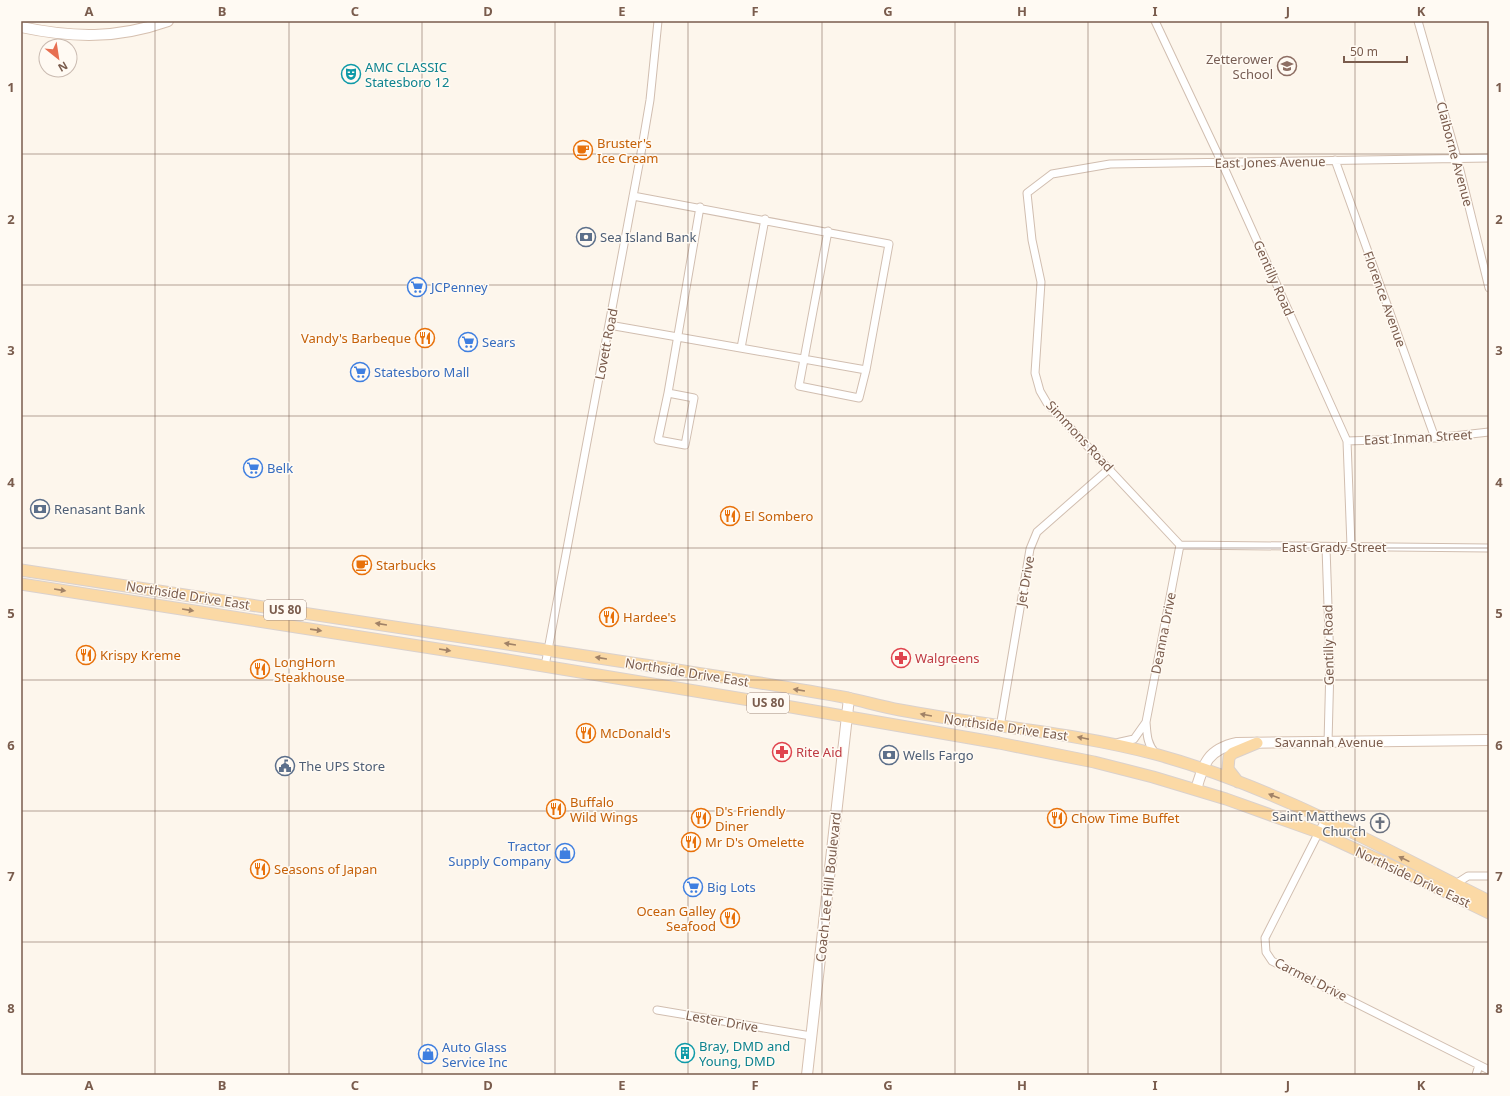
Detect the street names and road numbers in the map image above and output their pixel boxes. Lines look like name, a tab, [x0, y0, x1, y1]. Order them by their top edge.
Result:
street label: Claiborne Avenue	[1432, 100, 1478, 208]
street label: East Jones Avenue	[1214, 152, 1326, 172]
street label: Gentilly Road	[1249, 237, 1299, 319]
street label: Florence Avenue	[1359, 248, 1411, 350]
street label: Lovett Road	[590, 307, 622, 381]
street label: Simmons Road	[1042, 396, 1118, 476]
street label: East Inman Street	[1363, 425, 1473, 449]
street label: East Grady Street	[1282, 538, 1387, 556]
street label: Jet Drive	[1011, 554, 1038, 610]
street label: Northside Drive East	[125, 576, 251, 614]
street label: Deanna Drive	[1146, 591, 1180, 675]
road number: US 80	[264, 600, 306, 620]
street label: Gentilly Road	[1318, 604, 1338, 686]
street label: Northside Drive East	[624, 653, 750, 691]
road number: US 80	[747, 693, 789, 713]
street label: Northside Drive East	[943, 709, 1069, 745]
street label: Savannah Avenue	[1275, 733, 1383, 751]
street label: Coach Lee Hill Boulevard	[811, 811, 845, 963]
street label: Northside Drive East	[1353, 842, 1474, 912]
street label: Carmel Drive	[1272, 953, 1350, 1005]
street label: Lester Drive	[684, 1006, 760, 1036]

